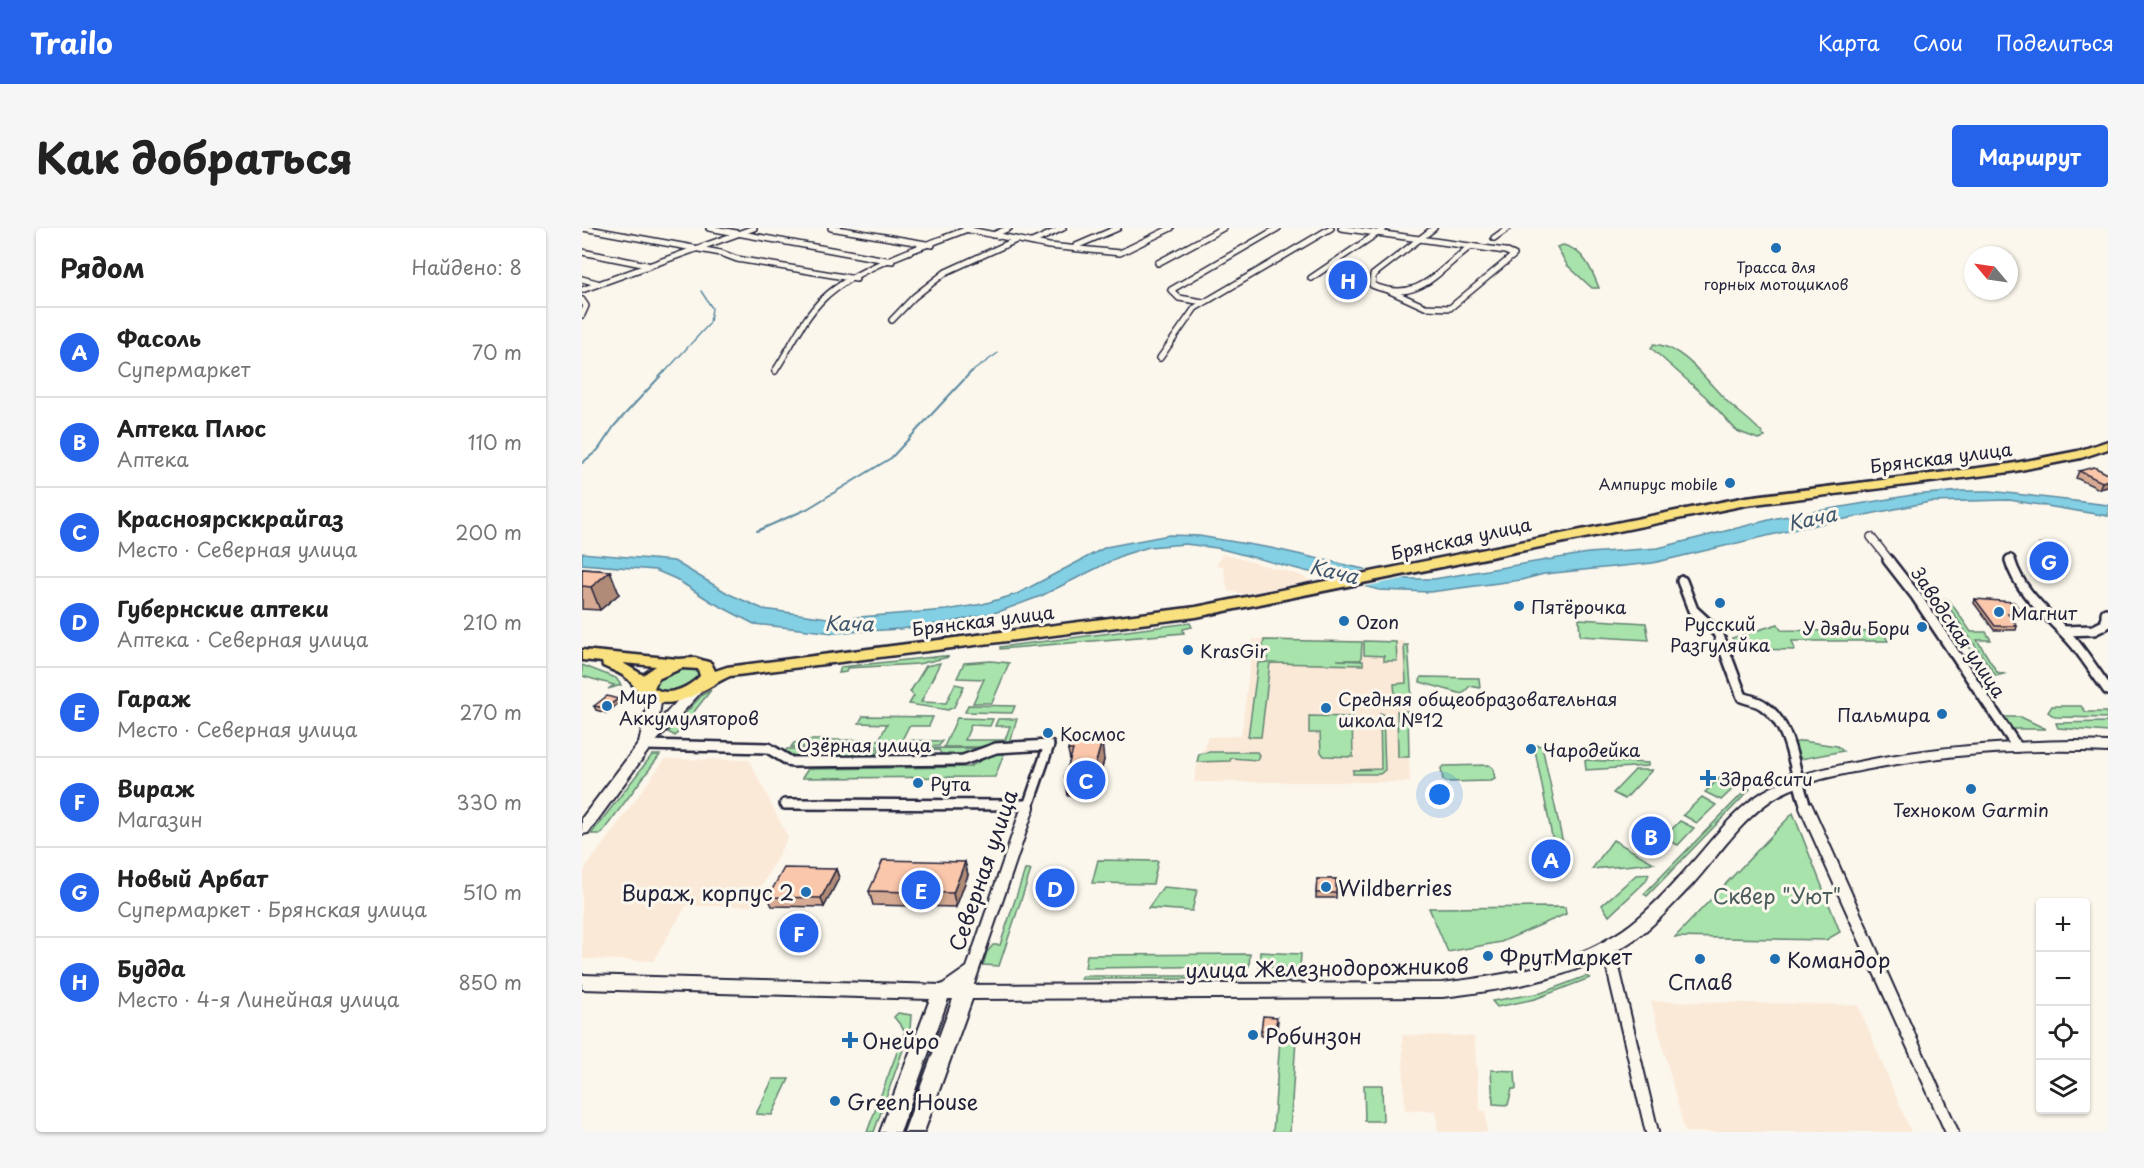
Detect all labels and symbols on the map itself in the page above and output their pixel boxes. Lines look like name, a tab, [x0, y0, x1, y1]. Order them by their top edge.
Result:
marker: Трасса для горных мотоциклов	[1769, 241, 1783, 255]
north arrow	[1964, 246, 2018, 300]
place label: Трасса для горных мотоциклов	[1704, 255, 1849, 295]
pin: H	[1328, 257, 1368, 302]
street label: Брянская улица	[1868, 435, 2014, 479]
place label: Ампирус mobile	[1599, 472, 1718, 495]
marker: Ампирус mobile	[1723, 476, 1737, 490]
water label: Кача	[1785, 498, 1840, 538]
street label: Брянская улица	[1388, 510, 1534, 566]
pin: G	[2030, 538, 2068, 584]
water label: Кача	[1307, 551, 1363, 591]
street label: Заводская улица	[1905, 561, 2013, 703]
place label: Пятёрочка	[1531, 593, 1627, 620]
marker: Русский Разгуляйка	[1713, 596, 1727, 610]
street label: Брянская улица	[910, 598, 1056, 642]
marker: Пятёрочка	[1512, 599, 1526, 613]
place label: Магнит	[2011, 599, 2078, 626]
marker: Магнит	[1992, 605, 2006, 619]
water label: Кача	[824, 608, 875, 638]
place label: Ozon	[1356, 608, 1399, 635]
place label: Русский Разгуляйка	[1670, 610, 1771, 658]
marker: Ozon	[1337, 614, 1351, 628]
place label: У дяди Бори	[1802, 614, 1910, 641]
marker: У дяди Бори	[1915, 620, 1929, 634]
place label: KrasGir	[1200, 637, 1268, 664]
marker: KrasGir	[1181, 643, 1195, 657]
place label: Мир Аккумуляторов	[619, 683, 759, 731]
place label: Средняя общеобразовательная школа №12	[1338, 685, 1617, 733]
marker: Мир Аккумуляторов	[600, 699, 614, 713]
marker: Средняя общеобразовательная школа №12	[1319, 701, 1333, 715]
place label: Пальмира	[1837, 701, 1931, 728]
marker: Пальмира	[1935, 707, 1949, 721]
place label: Космос	[1060, 720, 1125, 747]
marker: Космос	[1041, 726, 1055, 740]
street label: Озёрная улица	[797, 731, 932, 758]
place label: Чародейка	[1543, 736, 1641, 763]
marker: Чародейка	[1524, 742, 1538, 756]
pin: C	[1066, 758, 1106, 802]
place label: Здравсити	[1719, 765, 1813, 792]
place label: Рута	[930, 770, 971, 797]
marker: Здравсити	[1701, 771, 1715, 785]
marker: Рута	[911, 776, 925, 790]
your location	[1425, 780, 1454, 809]
marker: Техноком Garmin	[1964, 782, 1978, 796]
street label: Северная улица	[939, 784, 1025, 955]
place label: Техноком Garmin	[1893, 796, 2049, 823]
pin: B	[1632, 814, 1670, 858]
pin: A	[1532, 836, 1570, 882]
pin: D	[1036, 866, 1074, 910]
pin: E	[902, 868, 940, 912]
place label: Wildberries	[1338, 871, 1452, 903]
place label: Вираж, корпус 2	[622, 876, 794, 908]
park label: Сквер "Уют"	[1713, 879, 1841, 911]
marker: Wildberries	[1319, 880, 1333, 894]
marker: Вираж, корпус 2	[799, 885, 813, 899]
pin: F	[780, 910, 818, 956]
place label: ФрутМаркет	[1500, 940, 1633, 972]
place label: Командор	[1787, 943, 1890, 975]
street label: улица Железнодорожников	[1185, 949, 1469, 985]
marker: ФрутМаркет	[1481, 949, 1495, 963]
marker: Сплав	[1693, 952, 1707, 966]
marker: Командор	[1768, 952, 1782, 966]
place label: Сплав	[1668, 965, 1732, 997]
place label: Робинзон	[1265, 1019, 1362, 1051]
place label: Онейро	[862, 1024, 939, 1056]
marker: Робинзон	[1246, 1028, 1260, 1042]
marker: Онейро	[843, 1033, 857, 1047]
place label: Green House	[847, 1085, 978, 1117]
marker: Green House	[828, 1094, 842, 1108]

